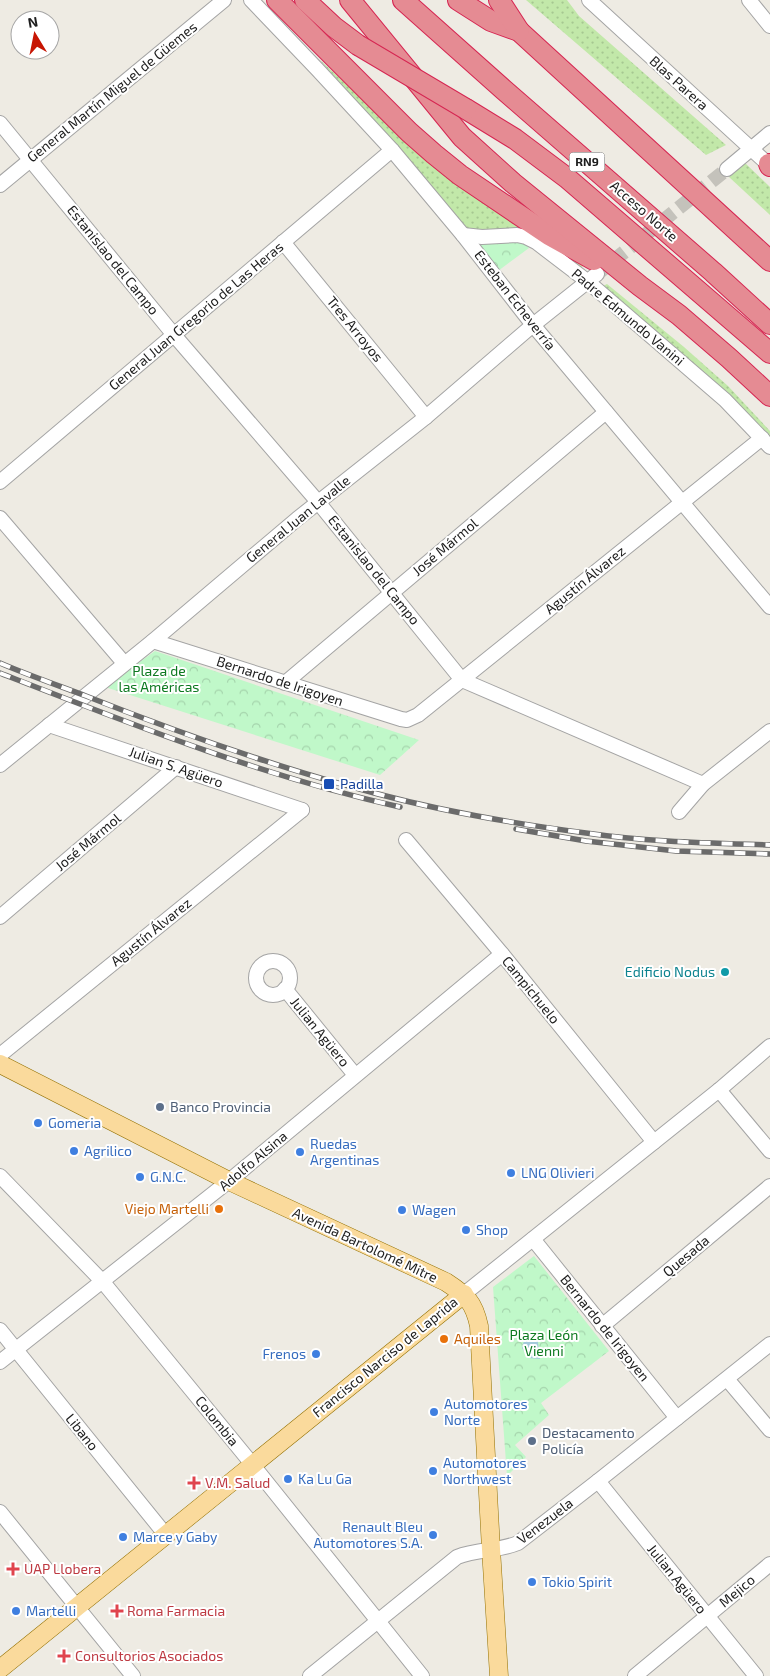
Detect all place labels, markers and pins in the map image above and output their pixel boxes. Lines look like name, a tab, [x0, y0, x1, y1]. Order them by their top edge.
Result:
place label: Padilla	[340, 775, 383, 792]
marker: Padilla	[322, 777, 336, 791]
place label: Edificio Nodus	[625, 963, 715, 980]
marker: Edificio Nodus	[719, 966, 731, 978]
place label: Banco Provincia	[170, 1098, 271, 1115]
marker: Banco Provincia	[154, 1101, 166, 1113]
place label: Gomeria	[48, 1114, 101, 1131]
marker: Gomeria	[32, 1117, 44, 1129]
place label: Ruedas Argentinas	[310, 1135, 379, 1168]
place label: Agrilico	[84, 1142, 132, 1159]
marker: Agrilico	[68, 1145, 80, 1157]
marker: Ruedas Argentinas	[294, 1146, 306, 1158]
place label: LNG Olivieri	[521, 1164, 594, 1181]
marker: LNG Olivieri	[505, 1167, 517, 1179]
place label: G.N.C.	[150, 1168, 186, 1185]
marker: G.N.C.	[134, 1171, 146, 1183]
place label: Viejo Martelli	[125, 1200, 209, 1217]
place label: Wagen	[412, 1201, 456, 1218]
marker: Viejo Martelli	[213, 1203, 225, 1215]
marker: Wagen	[396, 1204, 408, 1216]
place label: Shop	[476, 1221, 508, 1238]
marker: Shop	[460, 1224, 472, 1236]
place label: Aquiles	[454, 1330, 501, 1347]
marker: Aquiles	[438, 1333, 450, 1345]
place label: Frenos	[263, 1345, 306, 1362]
marker: Frenos	[310, 1348, 322, 1360]
place label: Automotores Norte	[444, 1395, 528, 1428]
marker: Automotores Norte	[428, 1406, 440, 1418]
place label: Destacamento Policía	[542, 1424, 635, 1457]
marker: Destacamento Policía	[526, 1435, 538, 1447]
place label: Automotores Northwest	[443, 1454, 527, 1487]
marker: Automotores Northwest	[427, 1465, 439, 1477]
place label: Ka Lu Ga	[298, 1470, 352, 1487]
marker: Ka Lu Ga	[282, 1473, 294, 1485]
place label: V.M. Salud	[205, 1474, 270, 1491]
marker: V.M. Salud	[187, 1476, 201, 1490]
place label: Renault Bleu Automotores S.A.	[313, 1518, 423, 1551]
place label: Marce y Gaby	[133, 1528, 218, 1545]
marker: Renault Bleu Automotores S.A.	[427, 1529, 439, 1541]
marker: Marce y Gaby	[117, 1531, 129, 1543]
place label: UAP Llobera	[24, 1560, 101, 1577]
marker: UAP Llobera	[6, 1562, 20, 1576]
place label: Tokio Spirit	[542, 1573, 612, 1590]
marker: Tokio Spirit	[526, 1576, 538, 1588]
place label: Martelli	[26, 1602, 76, 1619]
place label: Roma Farmacia	[127, 1602, 225, 1619]
marker: Martelli	[10, 1605, 22, 1617]
marker: Roma Farmacia	[111, 1605, 123, 1617]
place label: Consultorios Asociados	[75, 1647, 223, 1664]
marker: Consultorios Asociados	[57, 1649, 71, 1663]

